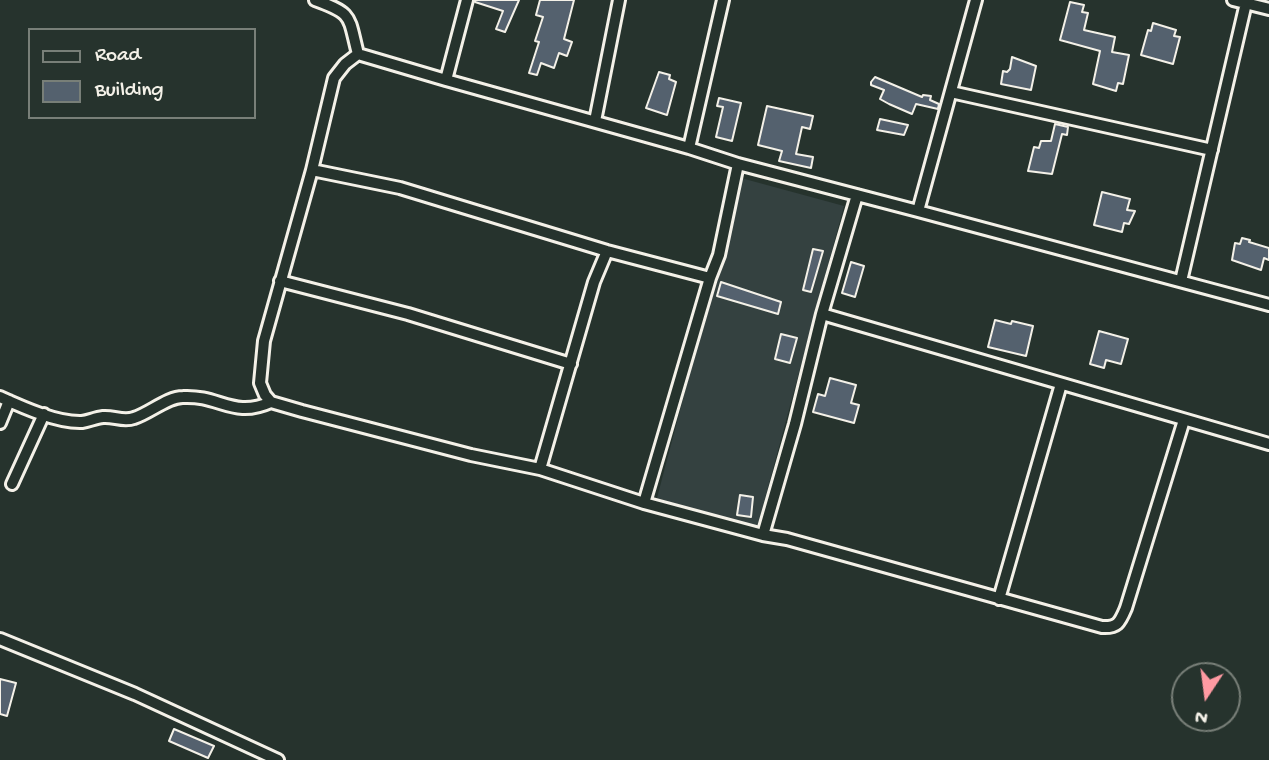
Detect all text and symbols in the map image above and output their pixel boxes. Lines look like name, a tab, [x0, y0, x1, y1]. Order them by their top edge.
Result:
legend	[28, 28, 256, 119]
text: Road	[95, 44, 141, 69]
text: Building	[95, 79, 164, 104]
north arrow	[1171, 662, 1241, 732]
text: N	[1193, 703, 1210, 729]

